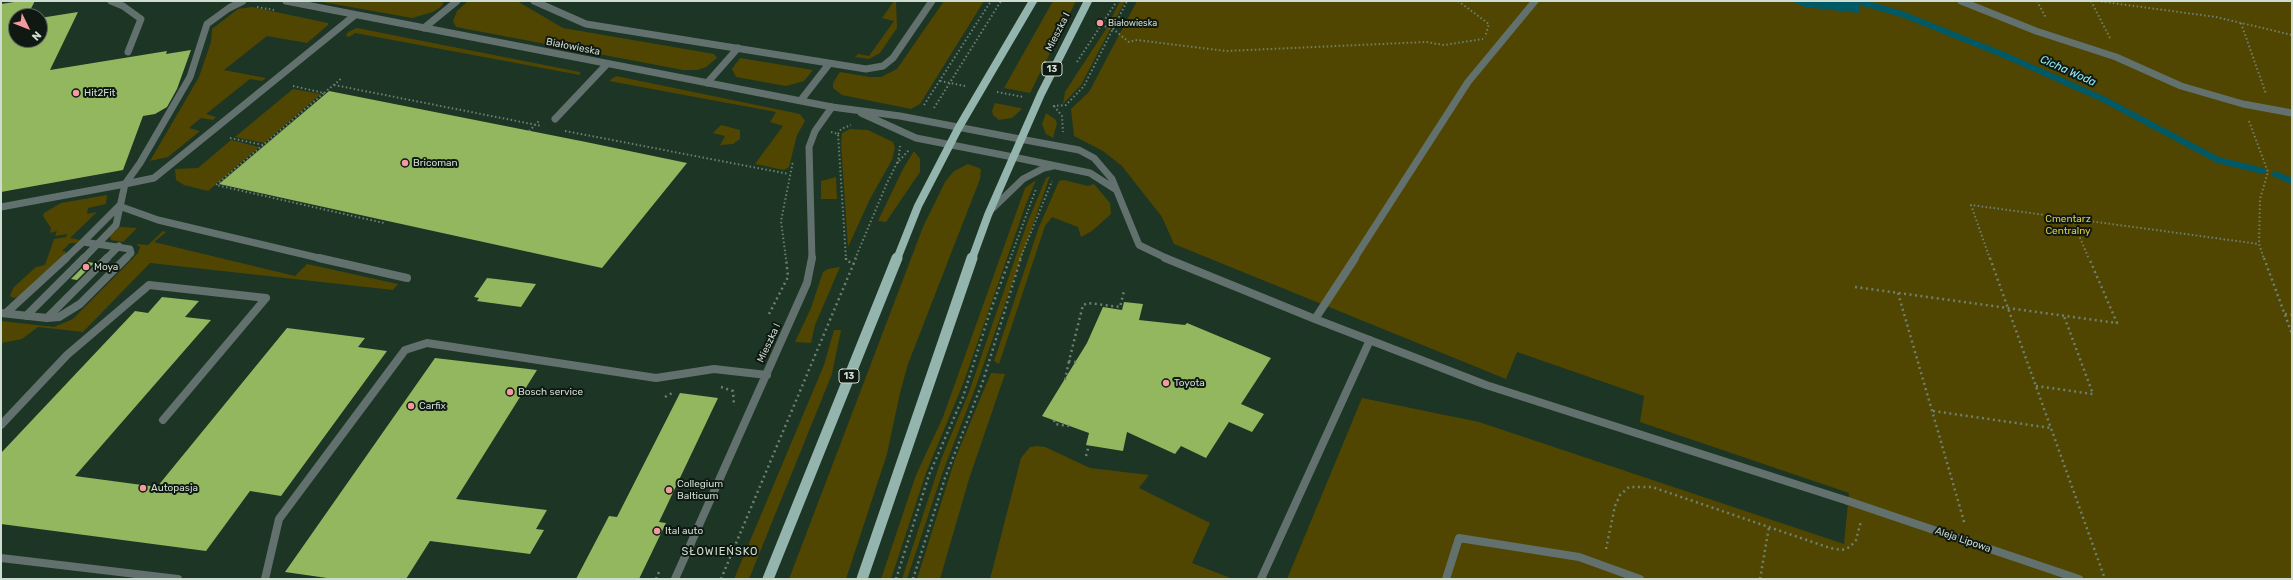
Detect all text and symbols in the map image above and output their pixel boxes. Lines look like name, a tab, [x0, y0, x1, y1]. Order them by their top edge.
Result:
north arrow	[8, 8, 48, 48]
street label: Mieszka I	[1043, 11, 1073, 53]
marker: Białowieska	[1095, 18, 1105, 28]
place label: Białowieska	[1108, 18, 1157, 28]
text: N	[29, 29, 44, 43]
street label: Białowieska	[545, 36, 601, 58]
water label: Cicha Woda	[2038, 53, 2098, 89]
road number: 13	[1042, 62, 1062, 76]
place label: Hit2Fit	[84, 87, 116, 99]
marker: Hit2Fit	[71, 88, 81, 98]
place label: Bricoman	[413, 157, 458, 169]
marker: Bricoman	[400, 158, 410, 168]
park label: Cmentarz Centralny	[2045, 213, 2091, 236]
place label: Moya	[94, 261, 118, 273]
marker: Moya	[81, 262, 91, 272]
street label: Mieszka I	[755, 321, 783, 365]
road number: 13	[839, 369, 859, 383]
place label: Toyota	[1174, 377, 1205, 389]
marker: Toyota	[1161, 378, 1171, 388]
place label: Bosch service	[518, 386, 583, 398]
marker: Bosch service	[505, 387, 515, 397]
place label: Carfix	[419, 400, 446, 412]
marker: Carfix	[406, 401, 416, 411]
place label: Collegium Balticum	[677, 478, 723, 502]
place label: Autopasja	[151, 482, 198, 494]
marker: Autopasja	[138, 483, 148, 493]
marker: Collegium Balticum	[664, 485, 674, 495]
place label: Ital auto	[665, 525, 703, 537]
street label: Aleja Lipowa	[1934, 525, 1992, 555]
marker: Ital auto	[652, 526, 662, 536]
district label: SŁOWIEŃSKO	[682, 545, 758, 559]

